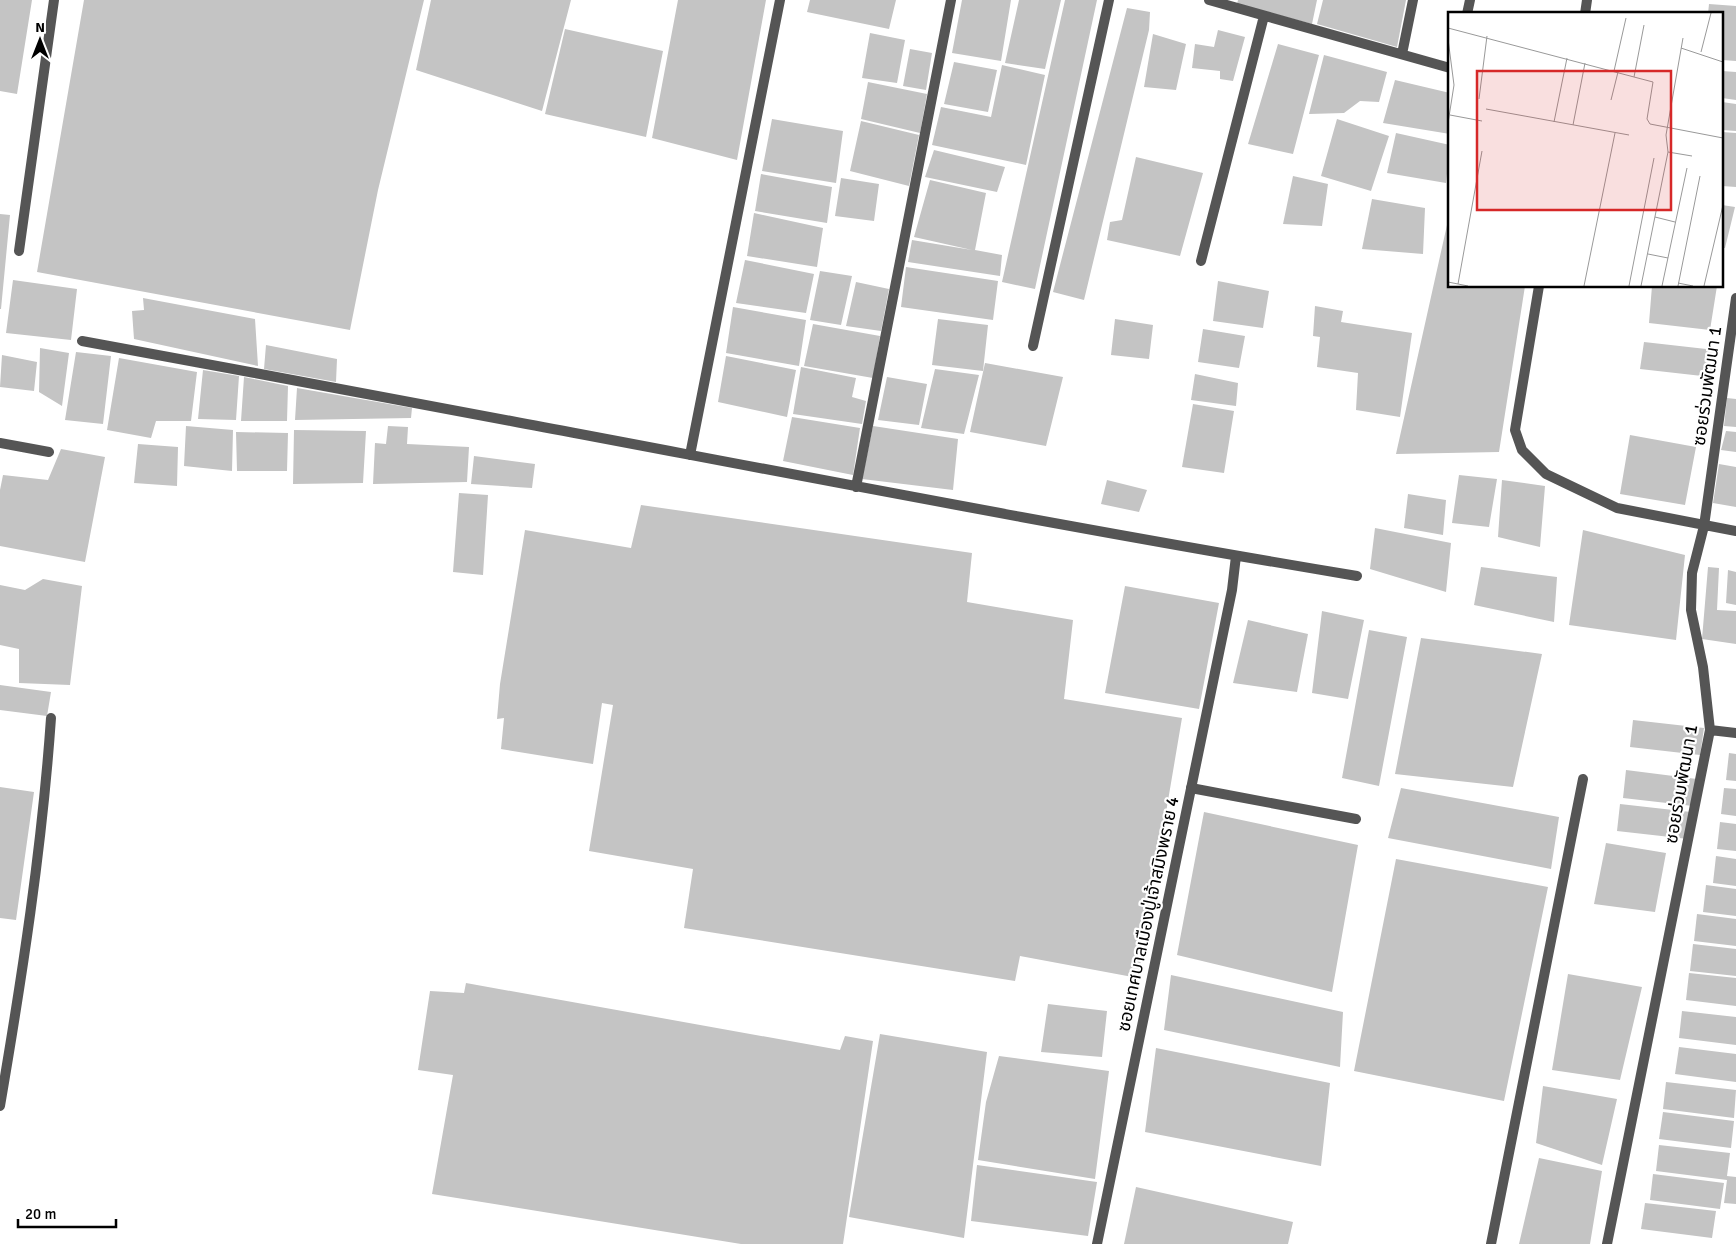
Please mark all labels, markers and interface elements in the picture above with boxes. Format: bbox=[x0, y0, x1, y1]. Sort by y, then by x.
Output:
inset map bbox=[1448, 12, 1724, 288]
north arrow bbox=[15, 15, 65, 65]
text: N bbox=[35, 19, 45, 36]
street label: ซอยร่วมพัฒนา 1 bbox=[1688, 325, 1726, 447]
street label: ซอยร่วมพัฒนา 1 bbox=[1660, 723, 1702, 845]
street label: ซอยเทศบาลเมืองปู่เจ้าสมิงพราย 4 bbox=[1112, 794, 1185, 1034]
scale bar bbox=[18, 1196, 115, 1228]
text: 20 m bbox=[25, 1205, 56, 1223]

